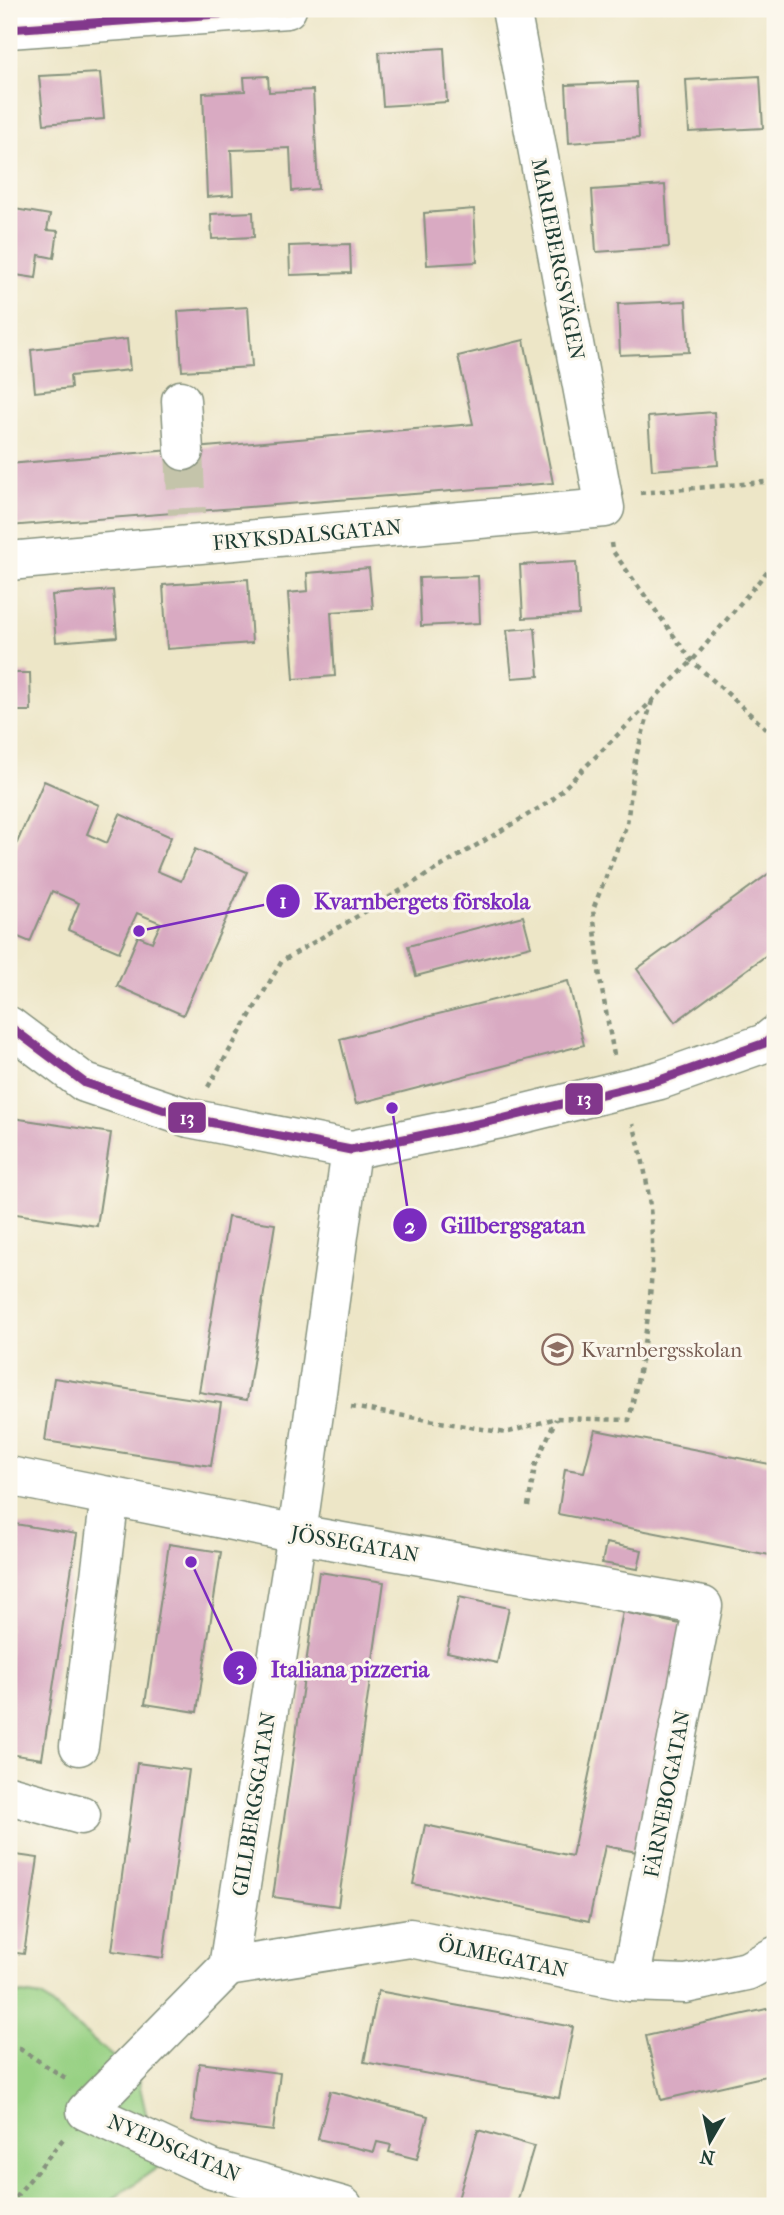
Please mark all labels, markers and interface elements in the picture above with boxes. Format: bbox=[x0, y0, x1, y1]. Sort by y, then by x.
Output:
street label: MARIEBERGSVÄGEN bbox=[527, 156, 589, 362]
street label: FRYKSDALSGATAN bbox=[211, 515, 403, 555]
callout: Kvarnbergets förskola bbox=[265, 879, 544, 923]
text: Kvarnbergets förskola bbox=[314, 888, 531, 915]
text: 1 bbox=[279, 889, 287, 913]
line badge: 13 bbox=[564, 1082, 604, 1116]
text: 13 bbox=[577, 1088, 591, 1110]
line badge: 13 bbox=[167, 1101, 207, 1134]
text: 13 bbox=[180, 1107, 194, 1129]
callout: Gillbergsgatan bbox=[392, 1203, 600, 1247]
text: Gillbergsgatan bbox=[441, 1212, 586, 1239]
text: 2 bbox=[405, 1214, 416, 1238]
school or university icon: Kvarnbergsskolan bbox=[541, 1333, 575, 1367]
place label: Kvarnbergsskolan bbox=[581, 1338, 742, 1362]
street label: JÖSSEGATAN bbox=[287, 1521, 421, 1567]
callout: Italiana pizzeria bbox=[222, 1646, 443, 1690]
text: Italiana pizzeria bbox=[271, 1656, 431, 1683]
text: 3 bbox=[236, 1657, 244, 1681]
street label: FÄRNEBOGATAN bbox=[639, 1708, 695, 1880]
street label: GILLBERGSGATAN bbox=[228, 1710, 280, 1898]
street label: ÖLMEGATAN bbox=[436, 1932, 570, 1982]
north arrow bbox=[676, 2106, 746, 2176]
street label: NYEDSGATAN bbox=[104, 2109, 244, 2187]
text: N bbox=[698, 2145, 716, 2169]

